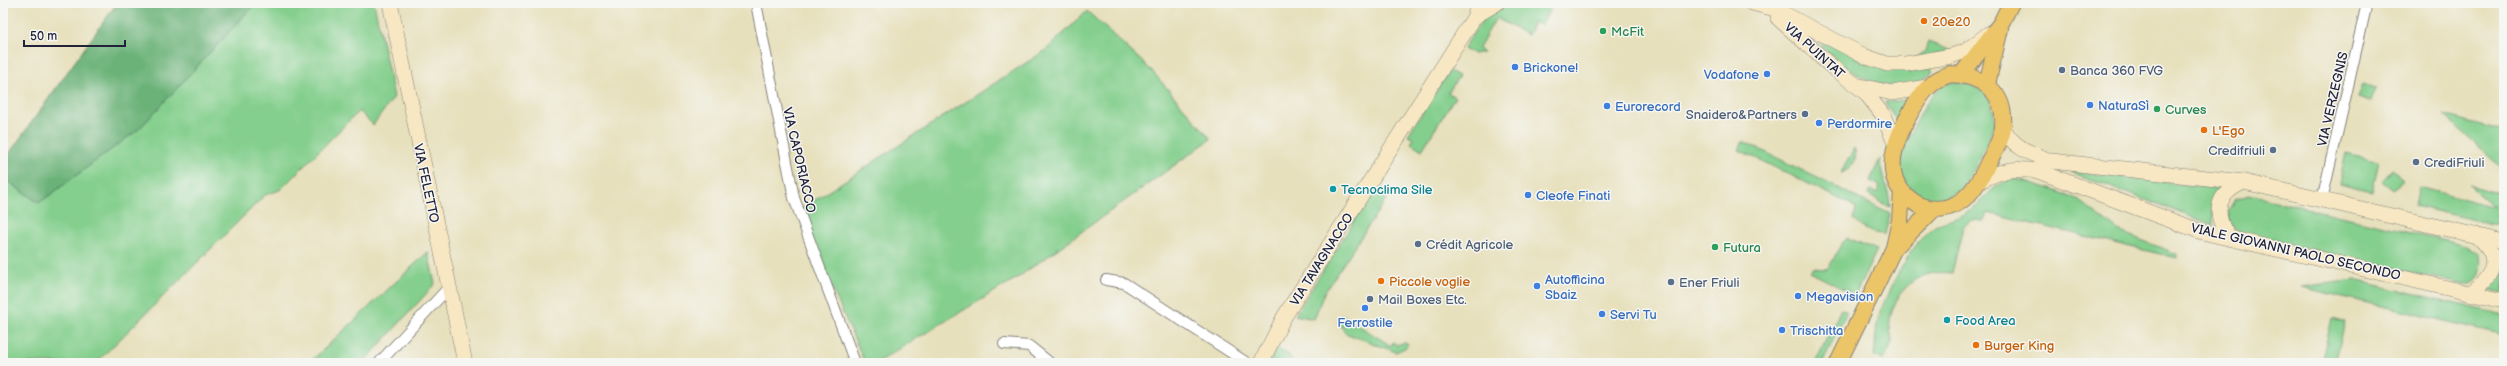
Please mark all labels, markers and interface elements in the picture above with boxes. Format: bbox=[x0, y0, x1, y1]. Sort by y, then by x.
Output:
place label: 20e20 bbox=[1932, 14, 1971, 30]
marker: 20e20 bbox=[1919, 16, 1929, 26]
street label: VIA PUINTAT bbox=[1781, 19, 1848, 82]
scale bar bbox=[24, 22, 125, 48]
place label: McFit bbox=[1611, 24, 1644, 40]
marker: McFit bbox=[1598, 26, 1608, 36]
text: 50 m bbox=[30, 29, 57, 44]
street label: VIA VERZEGNIS bbox=[2314, 50, 2352, 148]
place label: Brickone! bbox=[1523, 60, 1578, 76]
marker: Brickone! bbox=[1510, 62, 1520, 72]
place label: Banca 360 FVG bbox=[2070, 63, 2163, 79]
marker: Banca 360 FVG bbox=[2057, 65, 2067, 75]
place label: Vodafone bbox=[1704, 67, 1759, 83]
marker: Vodafone bbox=[1762, 69, 1772, 79]
place label: NaturaSì bbox=[2098, 98, 2149, 114]
place label: Eurorecord bbox=[1615, 99, 1681, 115]
marker: NaturaSì bbox=[2085, 100, 2095, 110]
marker: Eurorecord bbox=[1602, 101, 1612, 111]
place label: Curves bbox=[2165, 102, 2207, 118]
marker: Curves bbox=[2152, 104, 2162, 114]
street label: VIA CAPORIACCO bbox=[779, 106, 819, 215]
place label: Snaidero&Partners bbox=[1686, 107, 1798, 123]
marker: Snaidero&Partners bbox=[1800, 109, 1810, 119]
place label: Perdormire bbox=[1827, 116, 1893, 132]
marker: Perdormire bbox=[1814, 118, 1824, 128]
place label: L'Ego bbox=[2212, 123, 2245, 139]
marker: L'Ego bbox=[2199, 125, 2209, 135]
street label: VIA FELETTO bbox=[410, 142, 442, 224]
place label: Credifriuli bbox=[2208, 143, 2265, 159]
marker: Credifriuli bbox=[2268, 145, 2278, 155]
place label: CrediFriuli bbox=[2424, 155, 2485, 171]
marker: CrediFriuli bbox=[2411, 157, 2421, 167]
place label: Tecnoclima Sile bbox=[1341, 182, 1433, 198]
marker: Tecnoclima Sile bbox=[1328, 184, 1338, 194]
place label: Cleofe Finati bbox=[1536, 188, 1610, 204]
marker: Cleofe Finati bbox=[1523, 190, 1533, 200]
street label: VIA TAVAGNACCO bbox=[1287, 210, 1357, 309]
street label: VIALE GIOVANNI PAOLO SECONDO bbox=[2189, 220, 2402, 284]
place label: Crédit Agricole bbox=[1426, 237, 1514, 253]
marker: Crédit Agricole bbox=[1413, 239, 1423, 249]
place label: Futura bbox=[1723, 240, 1761, 256]
marker: Futura bbox=[1710, 242, 1720, 252]
place label: Autofficina Sbaiz bbox=[1545, 272, 1605, 303]
place label: Piccole voglie bbox=[1389, 274, 1470, 290]
place label: Ener Friuli bbox=[1679, 275, 1739, 291]
marker: Piccole voglie bbox=[1376, 276, 1386, 286]
marker: Ener Friuli bbox=[1666, 277, 1676, 287]
marker: Autofficina Sbaiz bbox=[1532, 281, 1542, 291]
place label: Megavision bbox=[1806, 289, 1873, 305]
marker: Megavision bbox=[1793, 291, 1803, 301]
place label: Mail Boxes Etc. bbox=[1378, 292, 1467, 308]
marker: Mail Boxes Etc. bbox=[1365, 294, 1375, 304]
marker: Ferrostile bbox=[1360, 303, 1370, 313]
place label: Servi Tu bbox=[1610, 307, 1657, 323]
marker: Servi Tu bbox=[1597, 309, 1607, 319]
place label: Food Area bbox=[1955, 313, 2016, 329]
place label: Ferrostile bbox=[1337, 315, 1393, 331]
marker: Food Area bbox=[1942, 315, 1952, 325]
place label: Trischitta bbox=[1790, 323, 1843, 339]
marker: Trischitta bbox=[1777, 325, 1787, 335]
place label: Burger King bbox=[1984, 338, 2054, 354]
marker: Burger King bbox=[1971, 340, 1981, 350]

